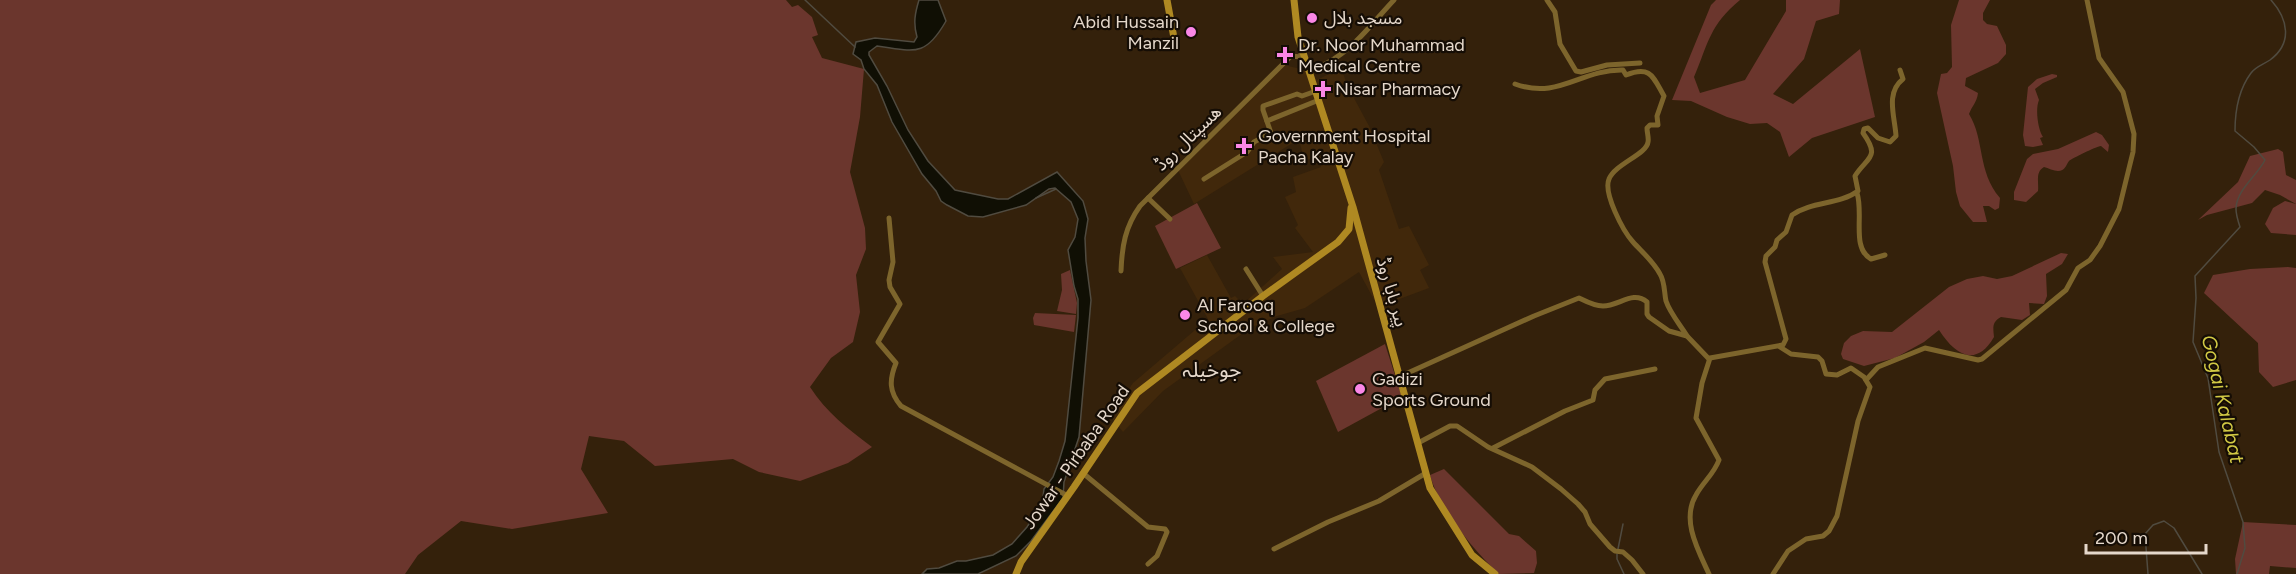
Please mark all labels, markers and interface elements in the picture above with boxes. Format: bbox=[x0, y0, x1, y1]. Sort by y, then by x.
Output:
place label: مسجد بلال bbox=[1324, 7, 1402, 29]
place label: Abid Hussain Manzil bbox=[1073, 11, 1179, 54]
marker: مسجد بلال bbox=[1305, 11, 1319, 25]
marker: Abid Hussain Manzil bbox=[1184, 25, 1198, 39]
place label: Dr. Noor Muhammad Medical Centre bbox=[1298, 34, 1465, 77]
marker: Dr. Noor Muhammad Medical Centre bbox=[1276, 46, 1294, 64]
place label: Nisar Pharmacy bbox=[1335, 78, 1461, 100]
marker: Nisar Pharmacy bbox=[1316, 82, 1330, 96]
street label: ھسپتال روڈ bbox=[1150, 101, 1226, 175]
place label: Government Hospital Pacha Kalay bbox=[1258, 125, 1430, 168]
marker: Government Hospital Pacha Kalay bbox=[1235, 137, 1253, 155]
street label: پیر بابا روڈ bbox=[1371, 255, 1412, 329]
place label: Al Farooq School & College bbox=[1197, 294, 1335, 337]
marker: Al Farooq School & College bbox=[1178, 308, 1192, 322]
water label: Gogai Kalabat bbox=[2197, 332, 2249, 466]
district label: جوخیلہ bbox=[1183, 357, 1241, 382]
place label: Gadizi Sports Ground bbox=[1372, 368, 1491, 411]
street label: Jowar - Pirbaba Road bbox=[1018, 381, 1134, 533]
marker: Gadizi Sports Ground bbox=[1353, 382, 1367, 396]
scale bar bbox=[2086, 517, 2206, 555]
text: 200 m bbox=[2095, 527, 2148, 549]

